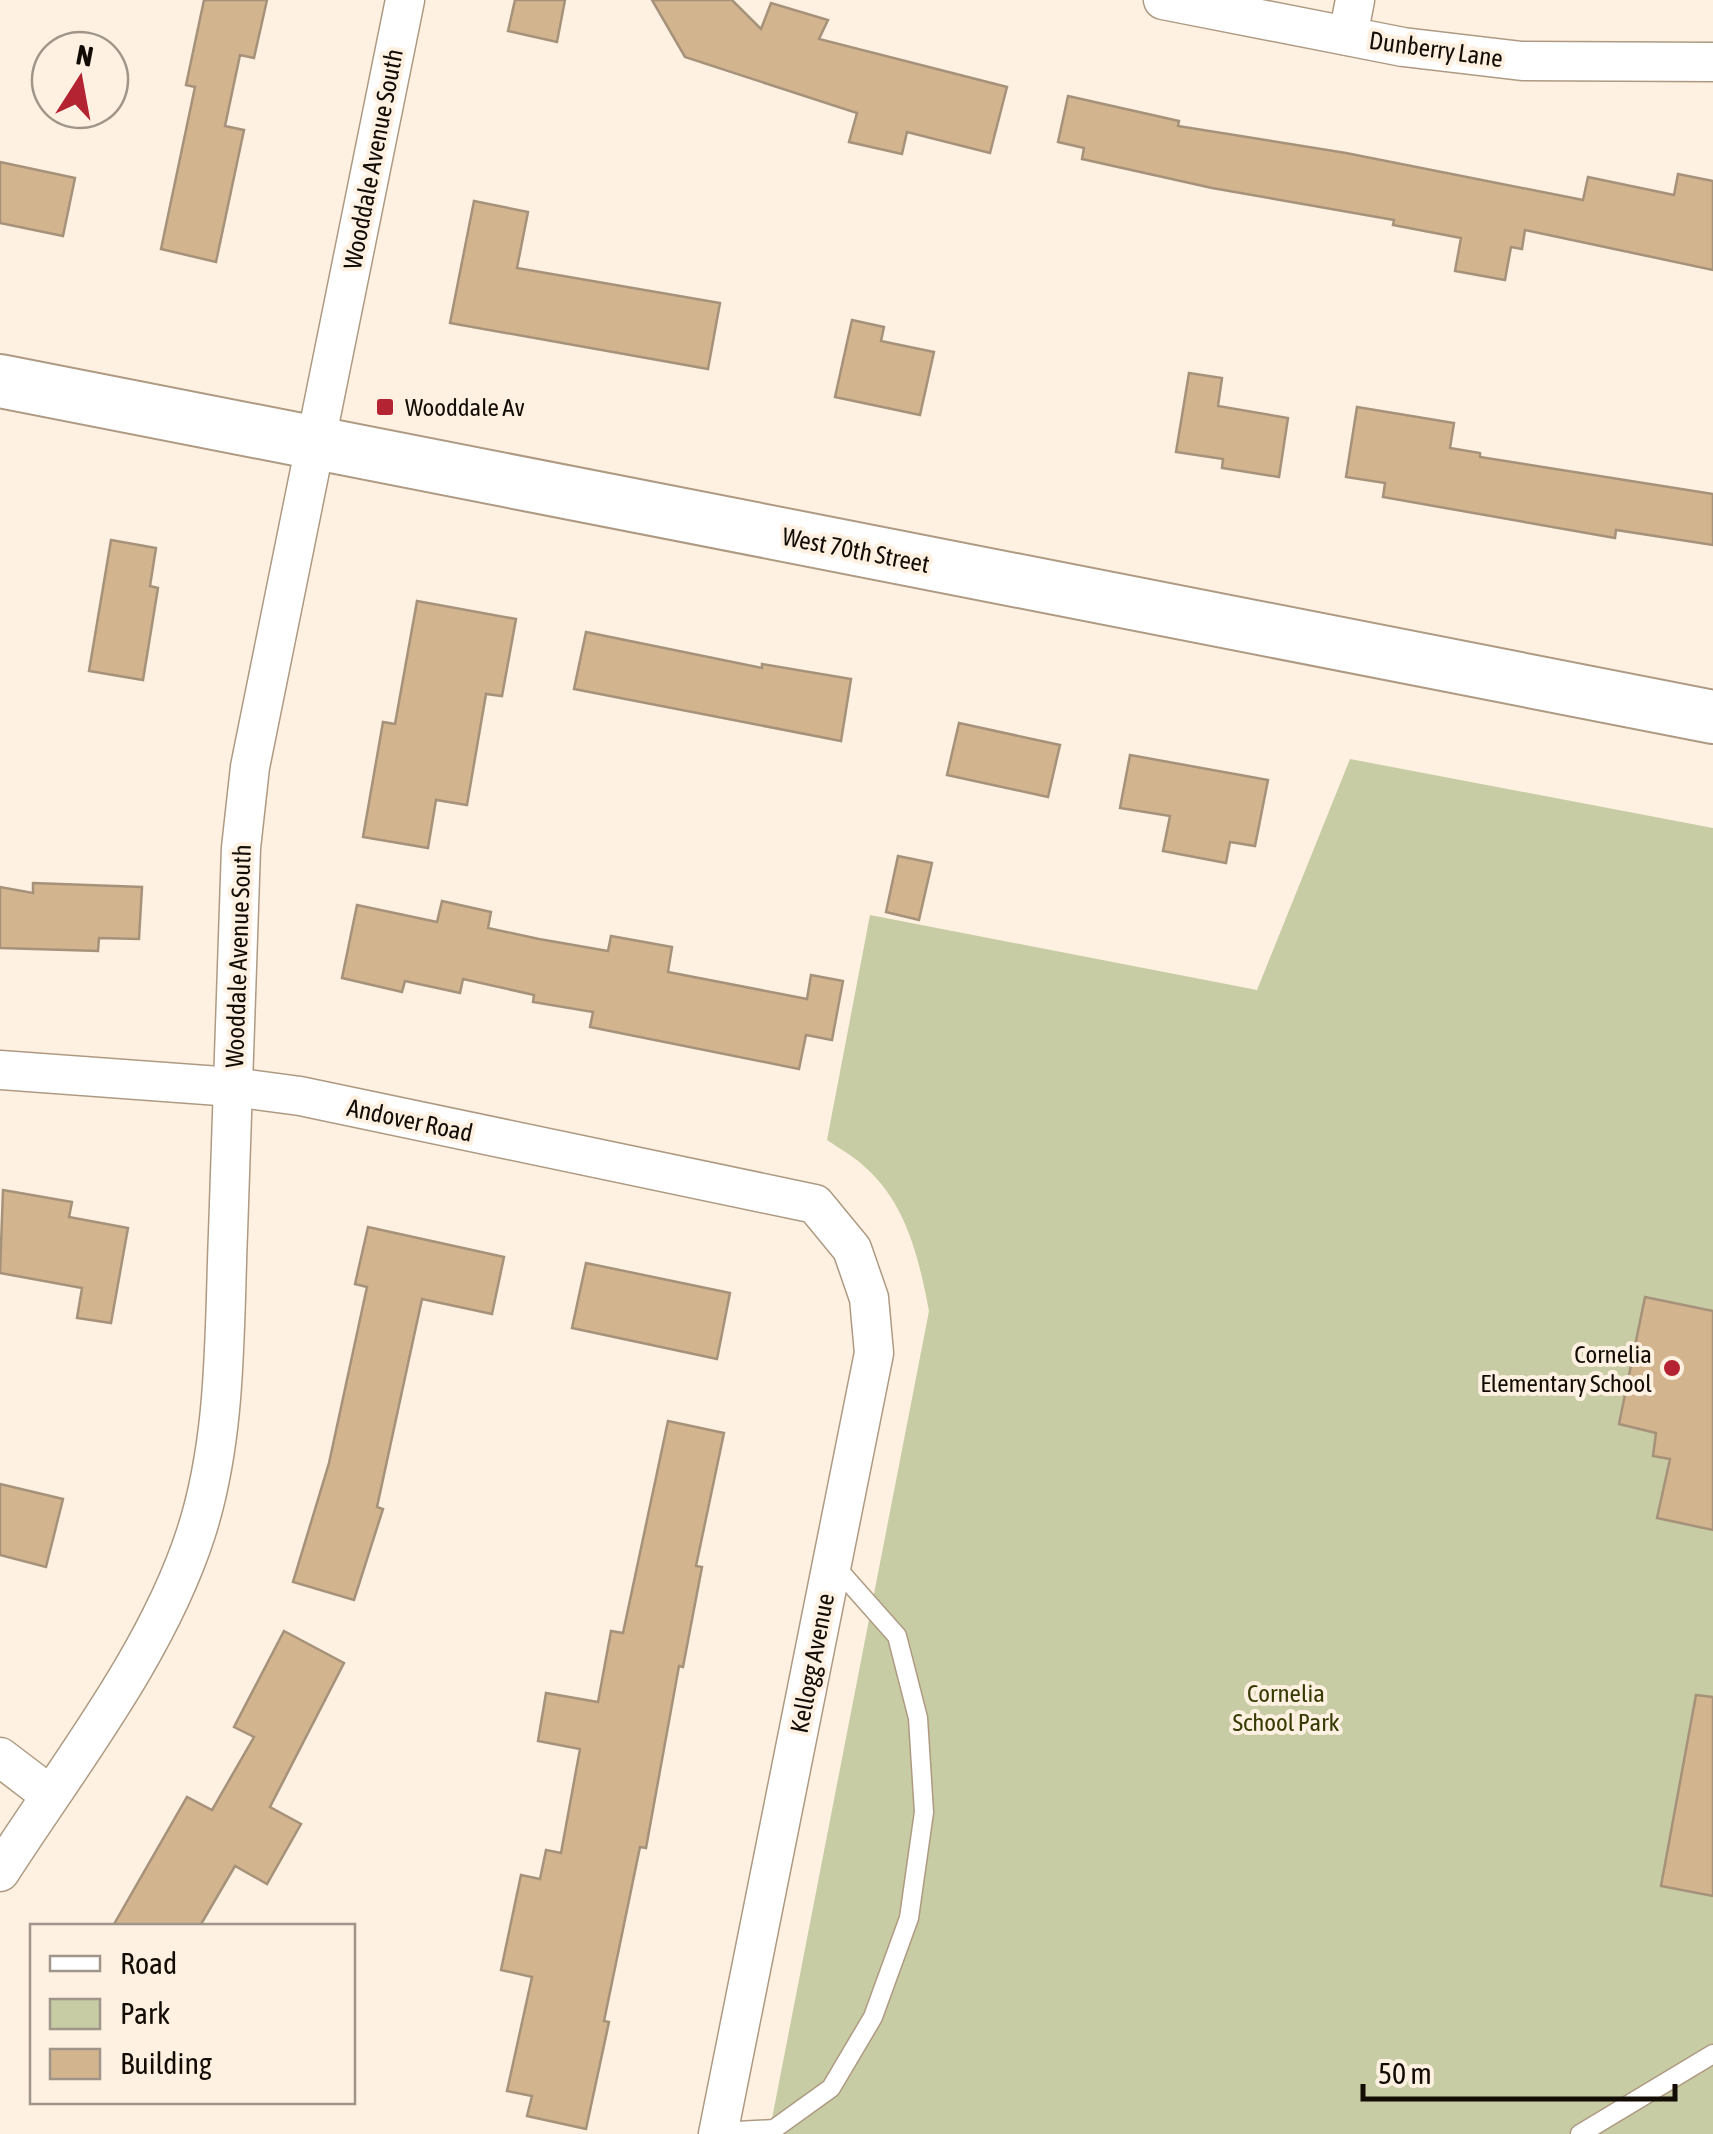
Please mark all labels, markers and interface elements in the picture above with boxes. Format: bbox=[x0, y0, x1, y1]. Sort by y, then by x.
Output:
street label: Dunberry Lane bbox=[1367, 26, 1505, 72]
north arrow bbox=[30, 30, 130, 130]
text: N bbox=[74, 38, 96, 73]
street label: Wooddale Avenue South bbox=[338, 47, 408, 271]
place label: Wooddale Av bbox=[405, 393, 525, 421]
marker: Wooddale Av bbox=[374, 396, 396, 418]
street label: West 70th Street bbox=[780, 522, 932, 578]
street label: Wooddale Avenue South bbox=[220, 844, 256, 1068]
street label: Andover Road bbox=[345, 1093, 475, 1147]
place label: Cornelia Elementary School bbox=[1480, 1340, 1652, 1397]
marker: Cornelia Elementary School bbox=[1661, 1357, 1683, 1379]
street label: Kellogg Avenue bbox=[785, 1591, 839, 1735]
park label: Cornelia School Park bbox=[1232, 1679, 1340, 1736]
legend bbox=[30, 1924, 355, 2104]
text: Road bbox=[120, 1946, 177, 1980]
text: Park bbox=[120, 1996, 170, 2030]
scale bar bbox=[1363, 2039, 1676, 2101]
text: Building bbox=[120, 2046, 212, 2080]
text: 50 m bbox=[1378, 2056, 1432, 2090]

